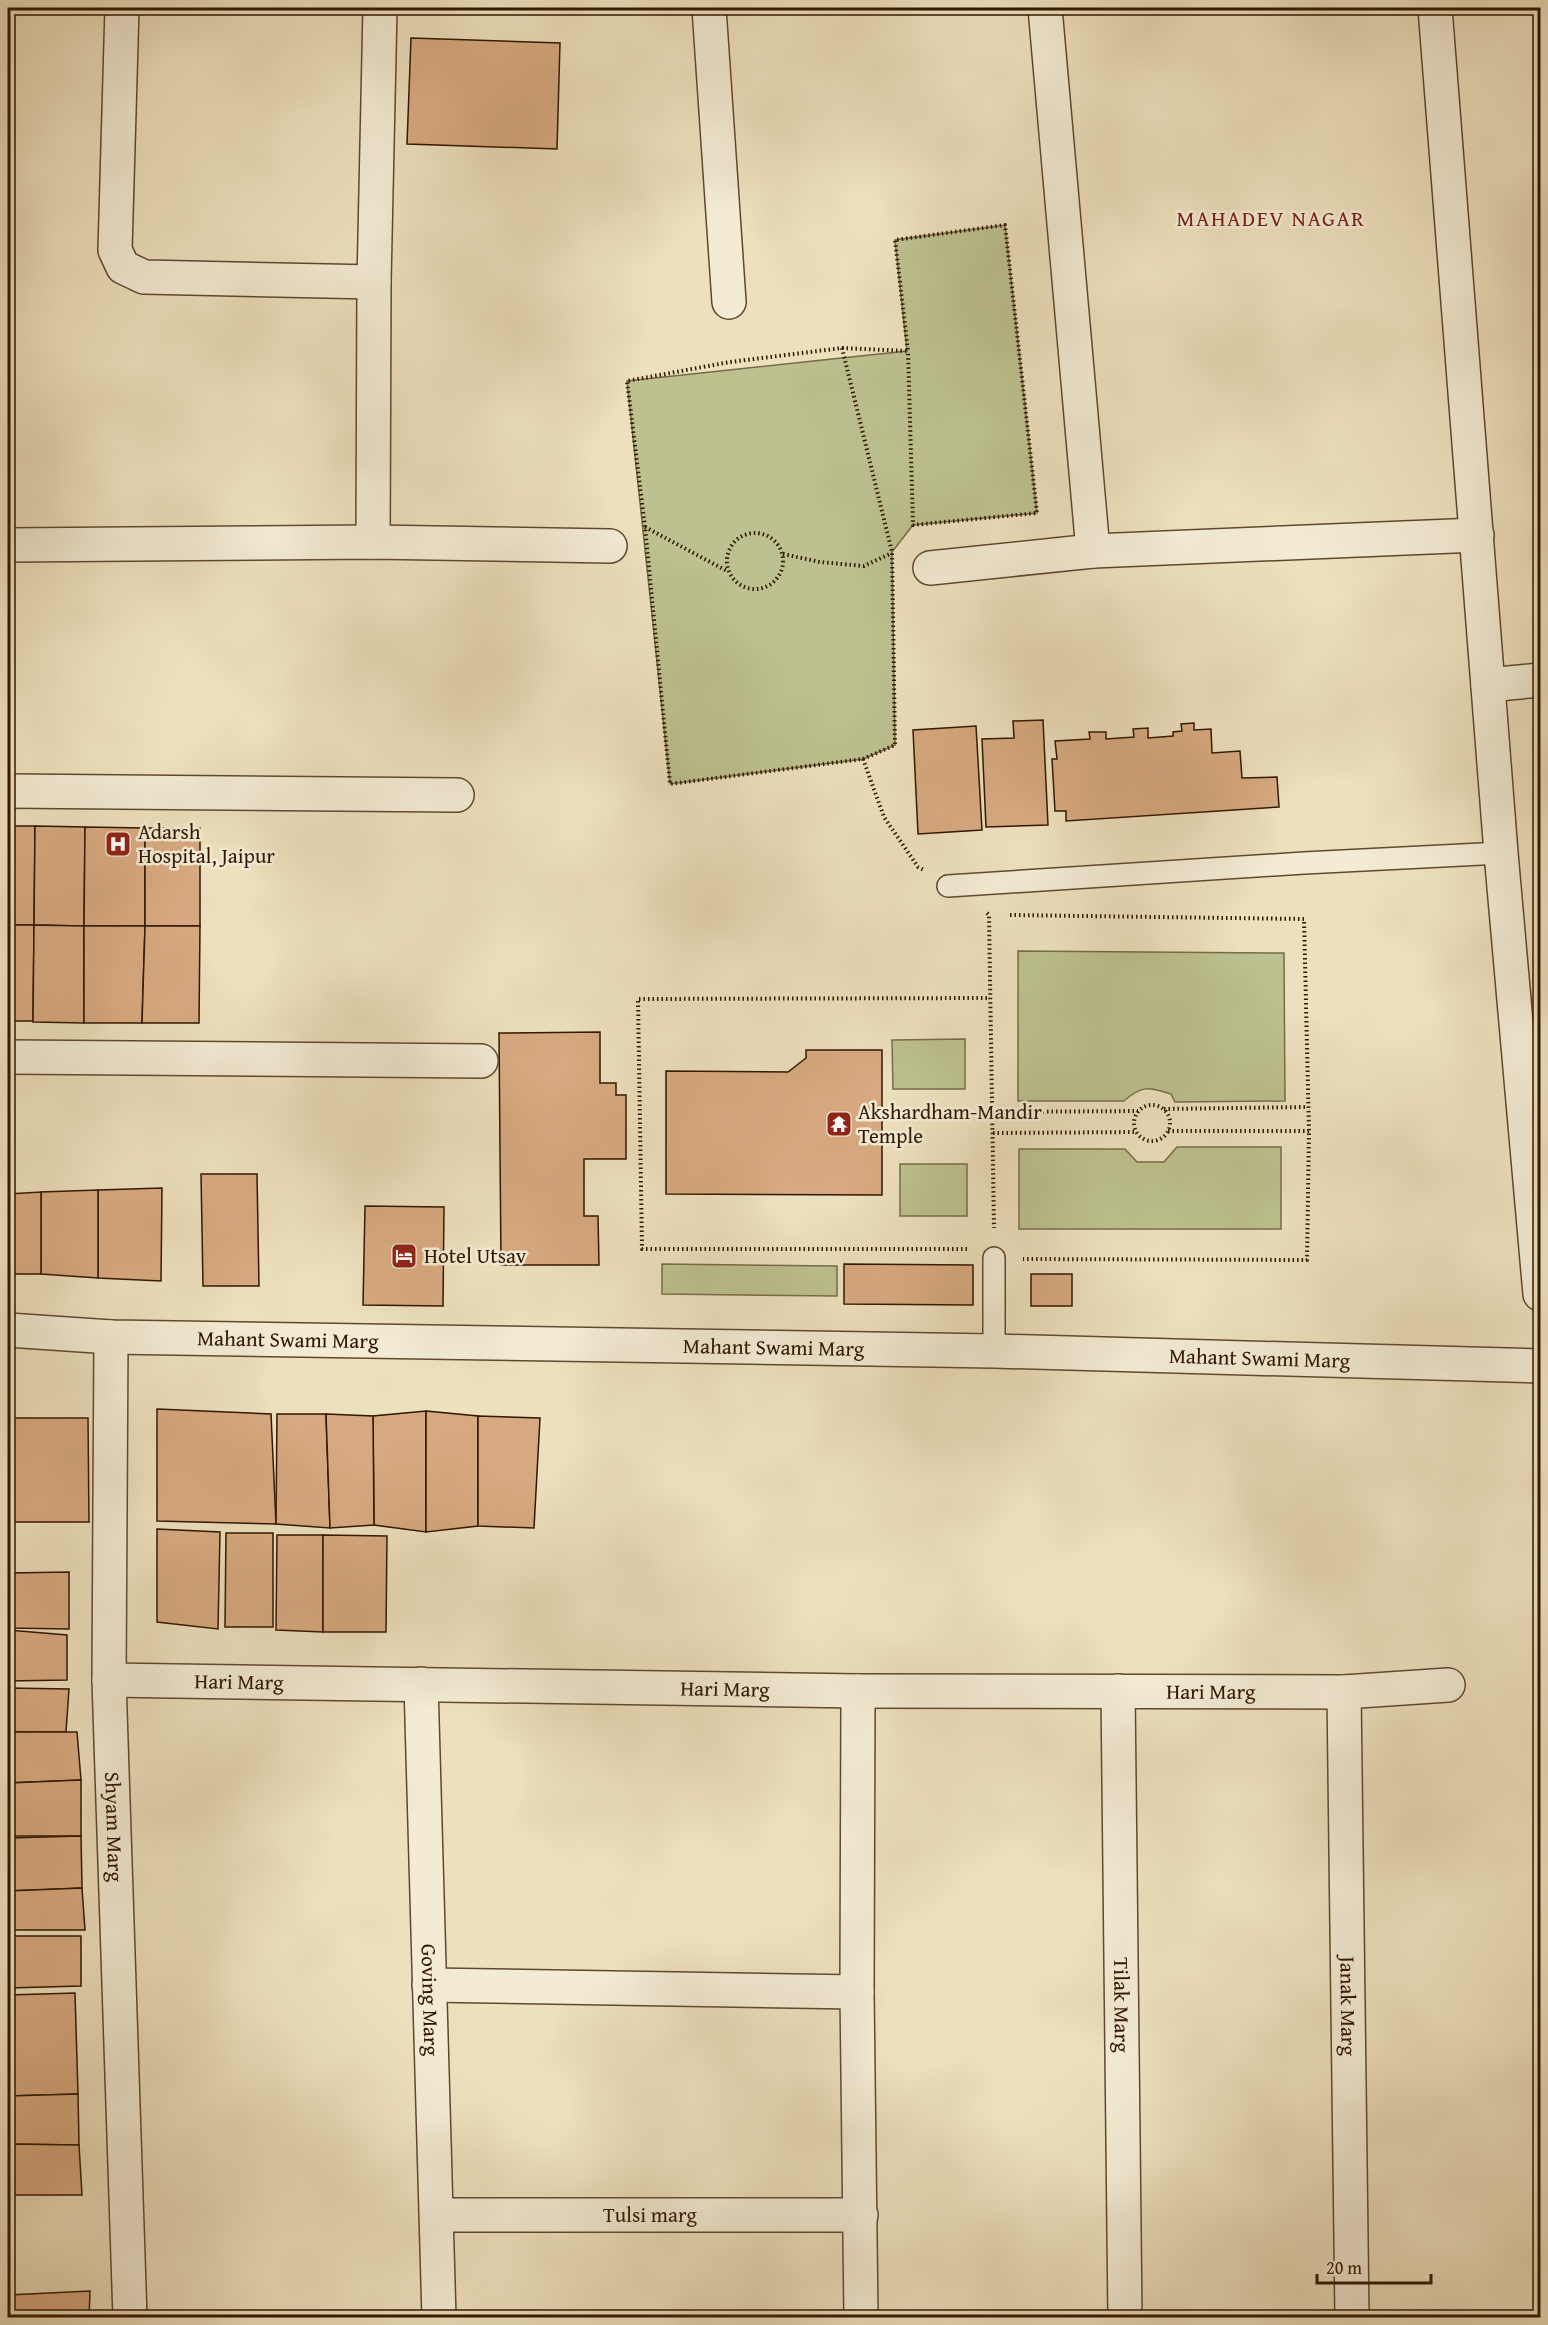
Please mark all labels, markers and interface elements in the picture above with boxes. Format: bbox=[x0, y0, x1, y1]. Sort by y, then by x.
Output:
district label: MAHADEV NAGAR bbox=[1177, 202, 1365, 234]
place label: Adarsh Hospital, Jaipur bbox=[138, 816, 275, 871]
hospital icon: Adarsh Hospital, Jaipur bbox=[103, 829, 133, 859]
place label: Akshardham-Mandir Temple bbox=[858, 1096, 1042, 1151]
temple icon: Akshardham-Mandir Temple bbox=[824, 1109, 854, 1139]
place label: Hotel Utsav bbox=[424, 1240, 527, 1271]
hotel icon: Hotel Utsav bbox=[389, 1241, 419, 1271]
street label: Mahant Swami Marg bbox=[197, 1322, 379, 1356]
street label: Mahant Swami Marg bbox=[683, 1330, 865, 1364]
street label: Mahant Swami Marg bbox=[1168, 1340, 1351, 1376]
street label: Hari Marg bbox=[194, 1665, 284, 1698]
street label: Hari Marg bbox=[680, 1672, 770, 1705]
street label: Hari Marg bbox=[1166, 1676, 1256, 1707]
street label: Shyam Marg bbox=[97, 1771, 132, 1883]
street label: Goving Marg bbox=[413, 1943, 448, 2057]
street label: Janak Marg bbox=[1332, 1953, 1365, 2057]
street label: Tilak Marg bbox=[1106, 1957, 1138, 2053]
street label: Tulsi marg bbox=[603, 2199, 698, 2230]
scale bar bbox=[1317, 2247, 1431, 2285]
text: 20 m bbox=[1326, 2254, 1362, 2281]

